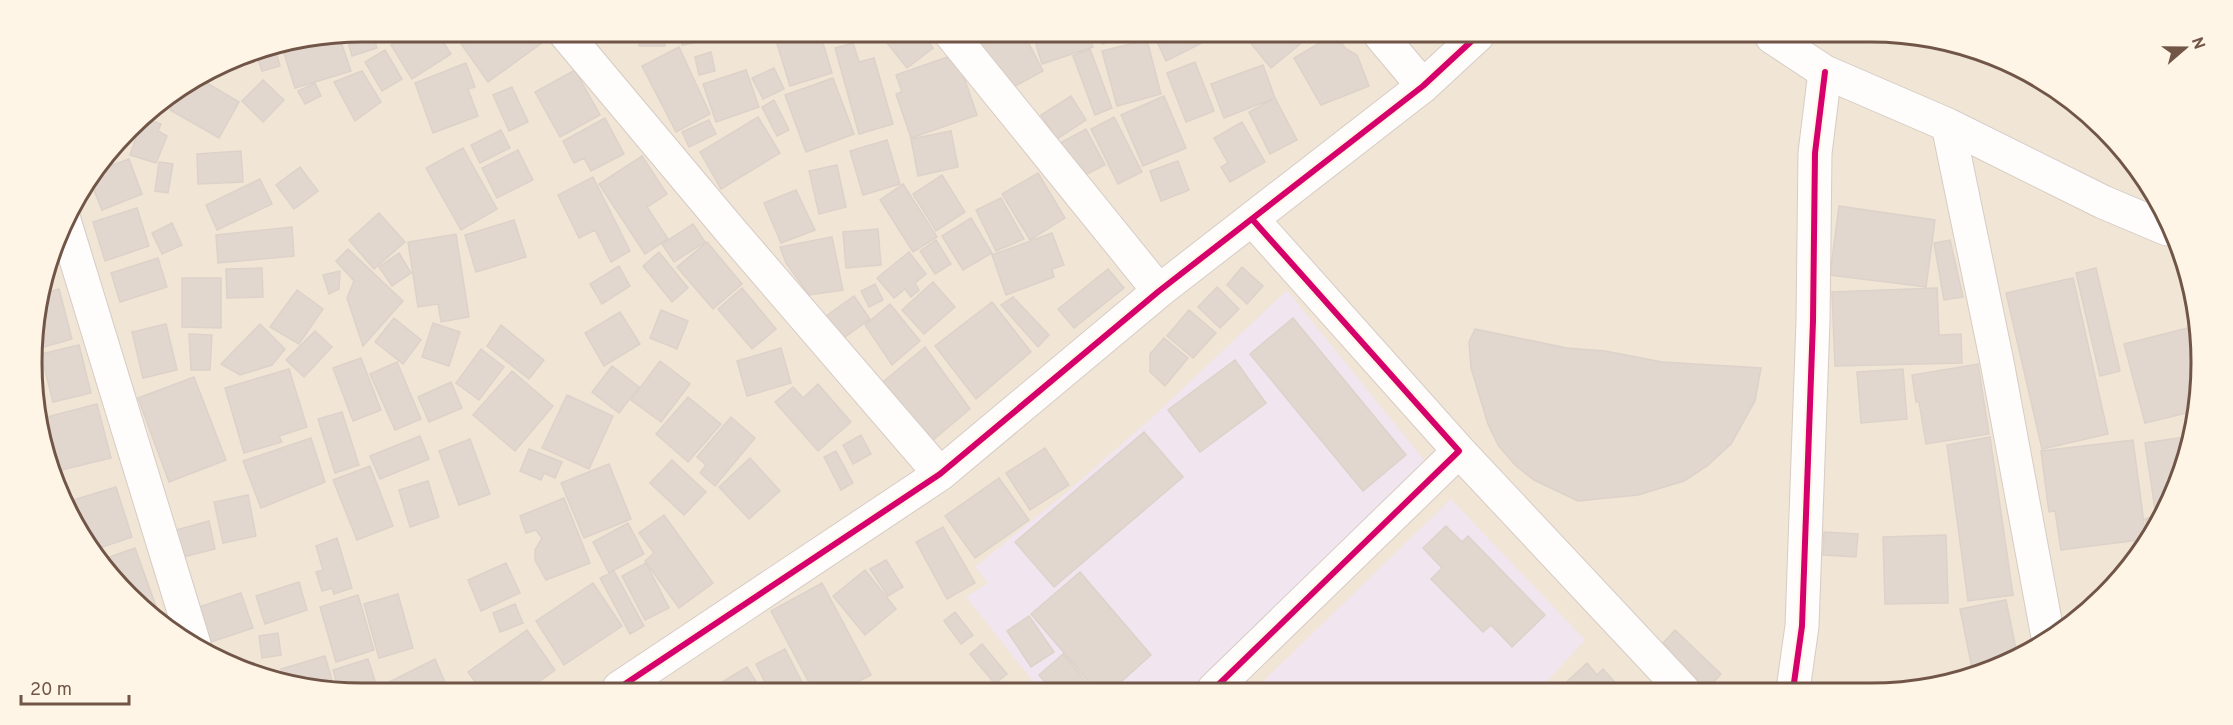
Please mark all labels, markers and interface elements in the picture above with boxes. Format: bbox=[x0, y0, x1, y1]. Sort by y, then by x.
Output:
north arrow bbox=[2155, 18, 2215, 78]
text: N bbox=[2186, 35, 2209, 52]
scale bar bbox=[21, 668, 129, 706]
text: 20 m bbox=[30, 679, 72, 702]

